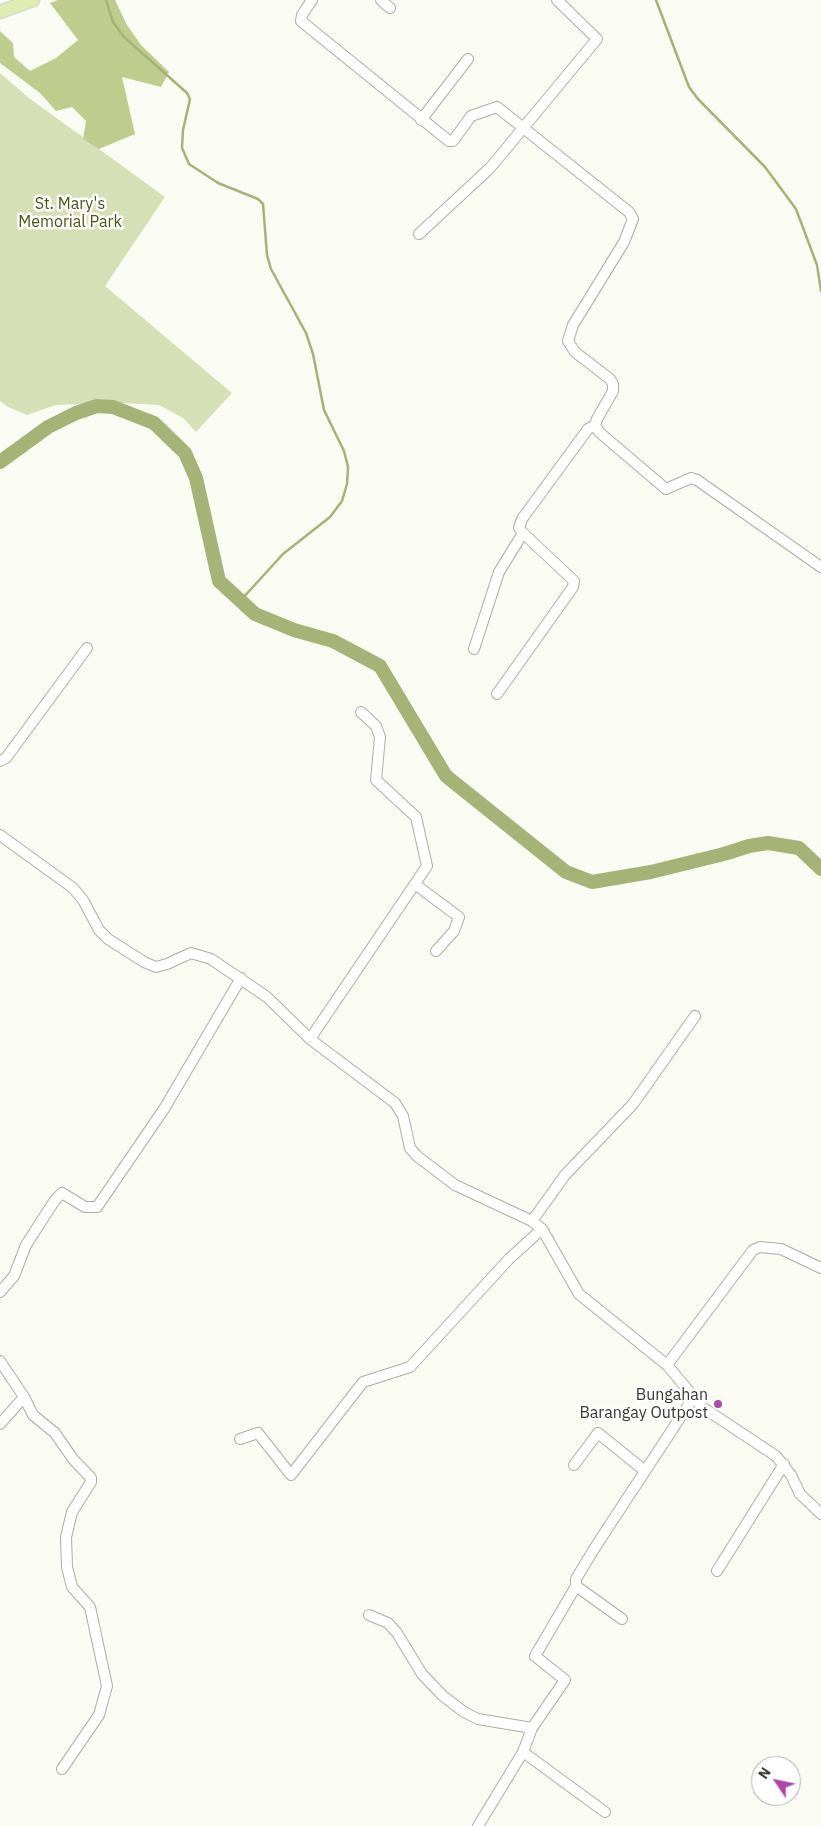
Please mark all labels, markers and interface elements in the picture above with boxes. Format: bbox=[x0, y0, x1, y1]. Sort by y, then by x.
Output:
park label: St. Mary's Memorial Park bbox=[18, 194, 122, 232]
place label: Bungahan Barangay Outpost bbox=[579, 1385, 708, 1423]
marker: Bungahan Barangay Outpost bbox=[712, 1398, 724, 1410]
north arrow bbox=[751, 1756, 801, 1806]
text: N bbox=[754, 1764, 775, 1782]

